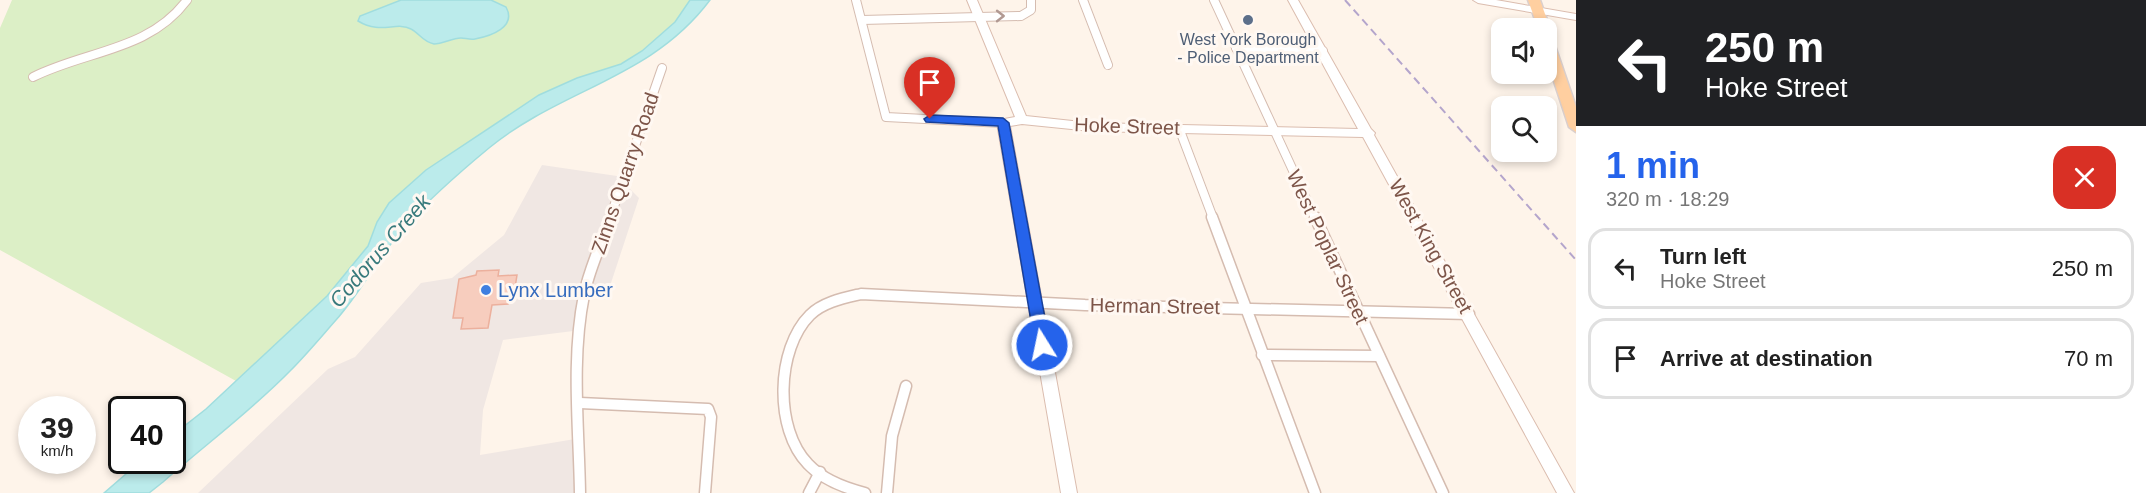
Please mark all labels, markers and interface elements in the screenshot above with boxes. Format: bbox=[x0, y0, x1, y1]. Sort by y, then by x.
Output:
one-way arrow bbox=[996, 10, 1005, 22]
marker: West York Borough - Police Department bbox=[1241, 13, 1255, 27]
map controls bbox=[1491, 18, 1557, 162]
button: sound bbox=[1491, 18, 1557, 84]
icon: left bbox=[1606, 24, 1684, 102]
text: 250 m bbox=[1705, 24, 1824, 71]
place label: West York Borough - Police Department bbox=[1177, 31, 1319, 66]
pin bbox=[904, 57, 955, 119]
icon: arrive bbox=[913, 66, 946, 99]
text: Hoke Street bbox=[1705, 73, 1848, 103]
street label: Zinns Quarry Road bbox=[587, 90, 663, 256]
button: search bbox=[1491, 96, 1557, 162]
street label: Hoke Street bbox=[1074, 113, 1181, 139]
text: 1 min bbox=[1606, 145, 1700, 186]
button: close bbox=[2053, 146, 2116, 209]
street label: West Poplar Street bbox=[1283, 166, 1374, 328]
street label: West King Street bbox=[1385, 175, 1477, 317]
text: 320 m · 18:29 bbox=[1606, 188, 1729, 210]
water label: Codorus Creek bbox=[325, 189, 436, 312]
text: Turn left bbox=[1660, 244, 1746, 269]
icon: left bbox=[1609, 252, 1642, 285]
text: 250 m bbox=[2052, 256, 2113, 281]
text: Hoke Street bbox=[1660, 270, 1766, 292]
place label: Lynx Lumber bbox=[498, 279, 613, 301]
marker: Lynx Lumber bbox=[479, 283, 493, 297]
street label: Herman Street bbox=[1090, 294, 1221, 318]
position arrow bbox=[1010, 313, 1074, 377]
icon: arrive bbox=[1609, 342, 1642, 375]
text: Arrive at destination bbox=[1660, 346, 1873, 371]
text: 70 m bbox=[2064, 346, 2113, 371]
speed limit sign: 40 bbox=[108, 396, 186, 474]
text: 39 bbox=[40, 411, 74, 444]
text: km/h bbox=[41, 442, 73, 459]

